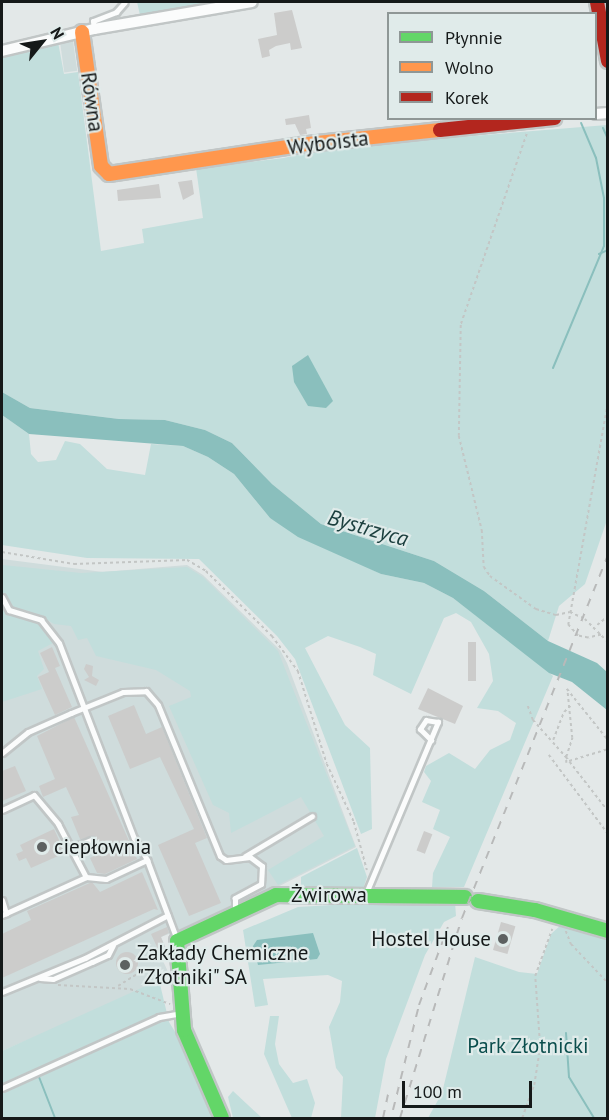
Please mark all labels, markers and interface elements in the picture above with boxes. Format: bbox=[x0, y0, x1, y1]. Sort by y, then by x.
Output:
north arrow bbox=[12, 12, 72, 72]
legend bbox=[387, 12, 597, 120]
text: N bbox=[46, 23, 69, 43]
text: Płynnie bbox=[445, 26, 502, 49]
text: Wolno bbox=[445, 56, 494, 79]
street label: Równa bbox=[75, 71, 109, 133]
text: Korek bbox=[445, 86, 489, 109]
street label: Wyboista bbox=[286, 126, 370, 160]
water label: Bystrzyca bbox=[325, 504, 411, 552]
place label: ciepłownia bbox=[54, 834, 151, 860]
marker: ciepłownia bbox=[35, 840, 49, 854]
street label: Żwirowa bbox=[291, 882, 367, 908]
place label: Hostel House bbox=[371, 926, 491, 952]
marker: Hostel House bbox=[496, 932, 510, 946]
place label: Zakłady Chemiczne "Złotniki" SA bbox=[137, 940, 309, 990]
marker: Zakłady Chemiczne "Złotniki" SA bbox=[118, 958, 132, 972]
park label: Park Złotnicki bbox=[467, 1033, 589, 1059]
scale bar bbox=[405, 1069, 536, 1107]
text: 100 m bbox=[413, 1080, 462, 1103]

